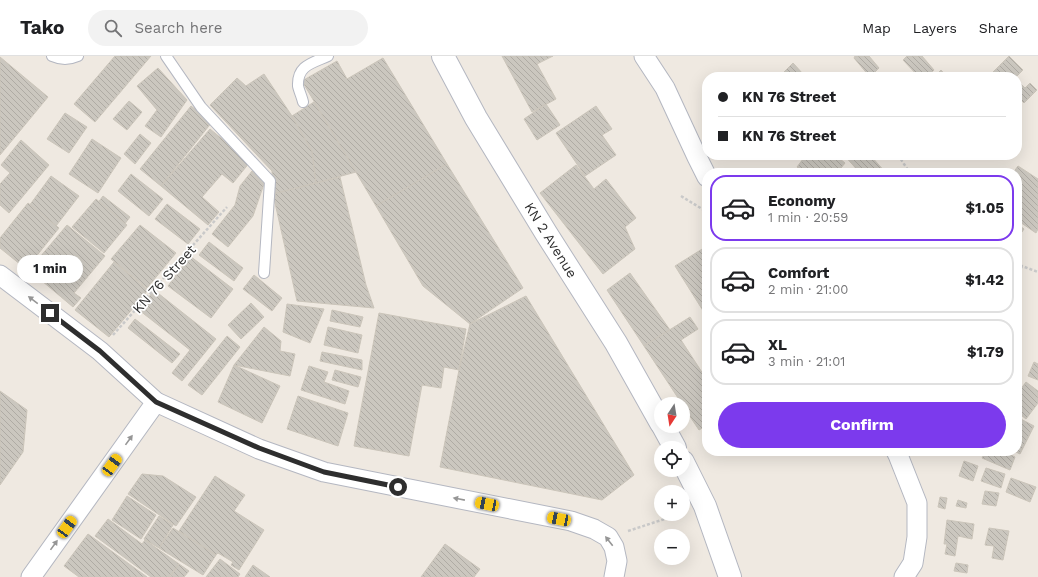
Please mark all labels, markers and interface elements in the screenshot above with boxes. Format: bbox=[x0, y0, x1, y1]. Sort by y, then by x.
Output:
search box bbox=[88, 10, 368, 46]
text: Tako bbox=[20, 16, 64, 39]
icon: search bbox=[102, 17, 124, 39]
text: Search here bbox=[134, 19, 222, 37]
text: Map bbox=[862, 20, 891, 36]
text: Layers bbox=[913, 20, 957, 36]
text: Share bbox=[979, 20, 1018, 36]
text: KN 76 Street bbox=[742, 88, 836, 106]
text: KN 76 Street bbox=[742, 127, 836, 145]
icon: car bbox=[720, 190, 756, 226]
text: Economy bbox=[768, 192, 835, 210]
street label: KN 2 Avenue bbox=[521, 199, 581, 281]
text: $1.05 bbox=[965, 199, 1004, 217]
text: 1 min · 20:59 bbox=[768, 210, 848, 225]
street label: KN 76 Street bbox=[129, 241, 199, 317]
callout: 1 min bbox=[17, 255, 83, 283]
text: 1 min bbox=[33, 261, 67, 276]
icon: car bbox=[720, 262, 756, 298]
text: Comfort bbox=[768, 264, 829, 282]
text: $1.42 bbox=[965, 271, 1004, 289]
text: 2 min · 21:00 bbox=[768, 282, 848, 297]
one-way arrow bbox=[27, 296, 38, 304]
route end bbox=[41, 304, 59, 322]
icon: car bbox=[720, 334, 756, 370]
text: XL bbox=[768, 336, 787, 354]
text: $1.79 bbox=[967, 343, 1004, 361]
text: 3 min · 21:01 bbox=[768, 354, 845, 369]
north arrow bbox=[654, 397, 690, 433]
map controls bbox=[654, 397, 690, 565]
button: Confirm bbox=[718, 402, 1006, 448]
one-way arrow bbox=[125, 434, 134, 445]
button: locate bbox=[654, 441, 690, 477]
car bbox=[100, 452, 124, 478]
route start bbox=[389, 478, 407, 496]
button: + bbox=[654, 485, 690, 521]
one-way arrow bbox=[453, 495, 465, 501]
car bbox=[474, 496, 500, 512]
car bbox=[546, 511, 572, 527]
car bbox=[55, 514, 79, 540]
button: − bbox=[654, 529, 690, 565]
one-way arrow bbox=[605, 535, 613, 546]
one-way arrow bbox=[50, 540, 58, 551]

